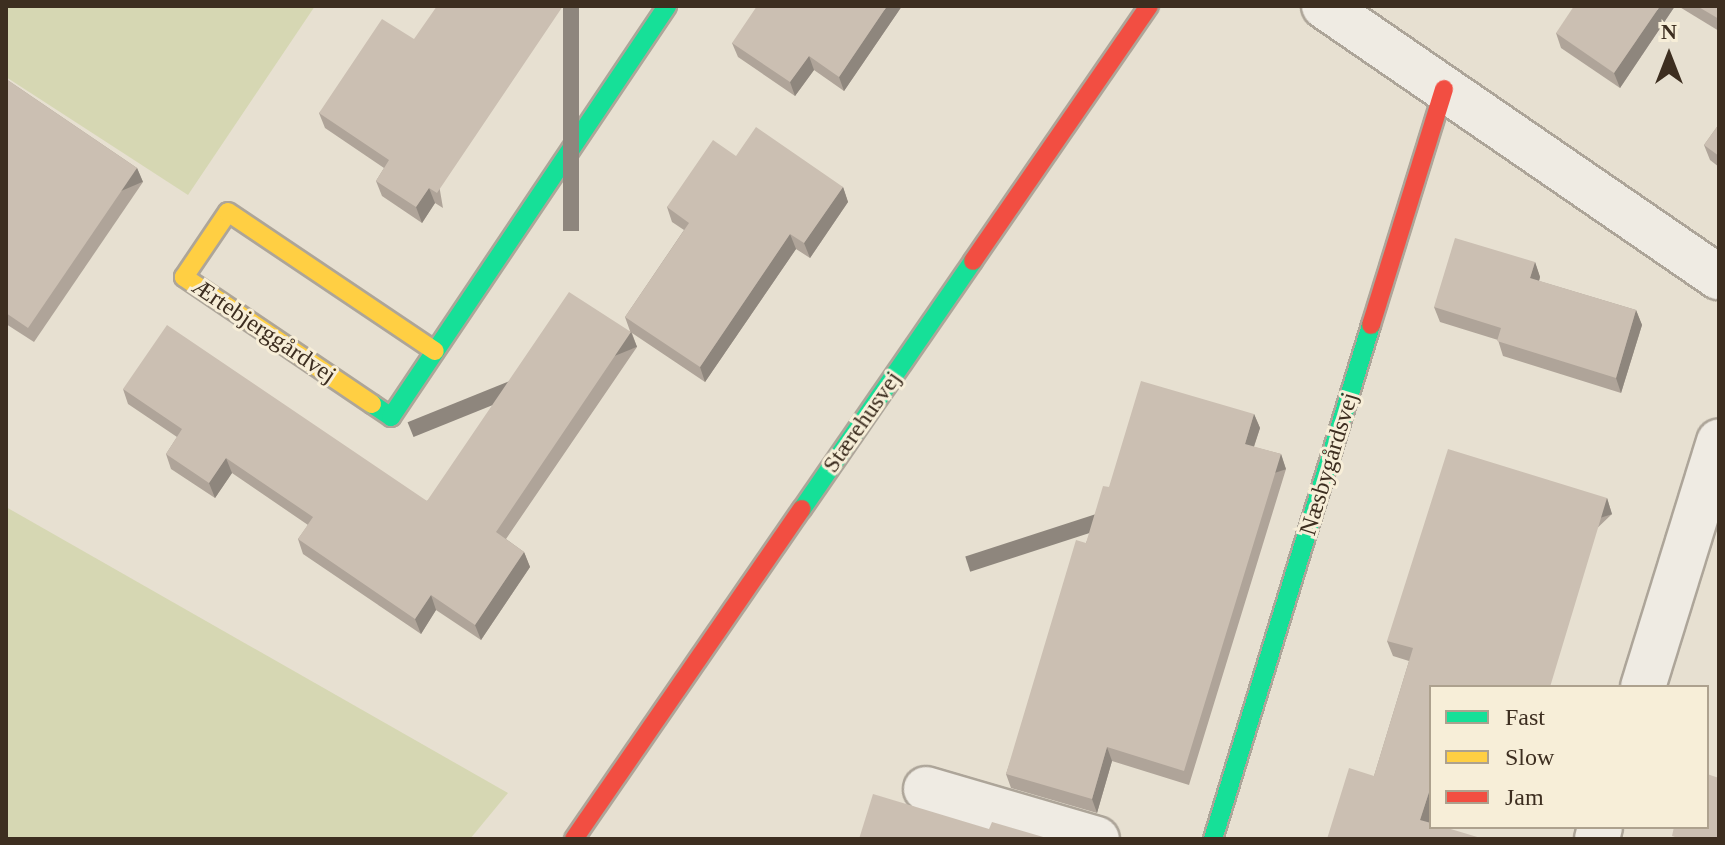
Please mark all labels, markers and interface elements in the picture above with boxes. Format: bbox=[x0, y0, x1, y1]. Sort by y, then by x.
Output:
north arrow bbox=[1629, 16, 1709, 96]
text: N bbox=[1661, 19, 1677, 44]
street label: Ærtebjerggårdvej bbox=[187, 272, 341, 390]
street label: Stærehusvej bbox=[817, 366, 907, 478]
street label: Næsbygårdsvej bbox=[1294, 389, 1364, 539]
legend bbox=[1429, 685, 1709, 829]
text: Fast bbox=[1505, 704, 1545, 730]
text: Slow bbox=[1505, 744, 1554, 770]
text: Jam bbox=[1505, 784, 1544, 810]

